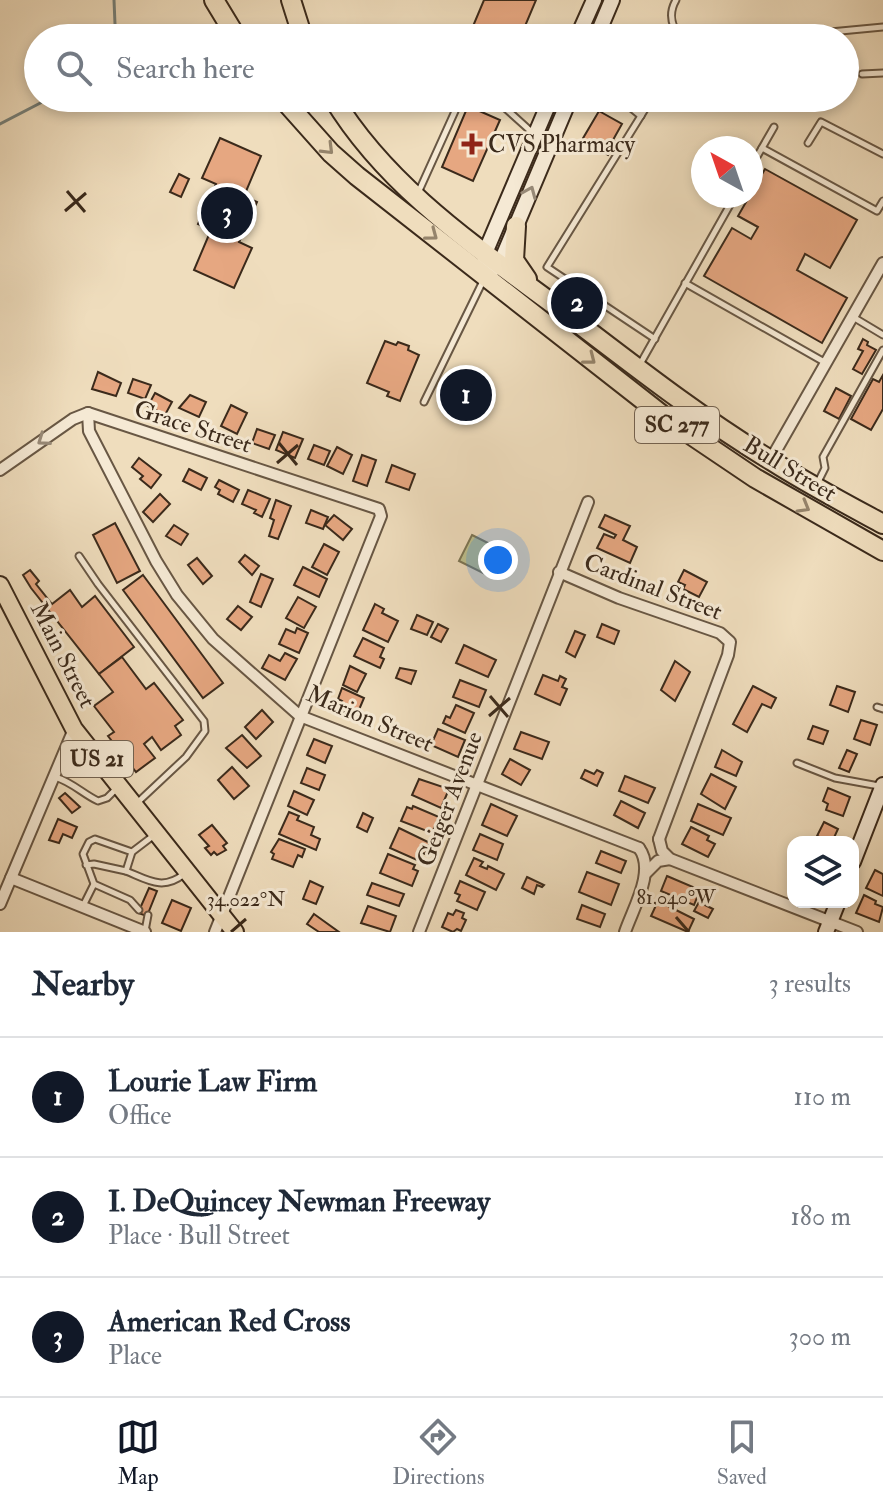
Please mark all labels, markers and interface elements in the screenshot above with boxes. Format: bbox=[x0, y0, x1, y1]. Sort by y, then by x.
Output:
search box bbox=[24, 24, 859, 112]
icon: search bbox=[52, 46, 96, 90]
text: Search here bbox=[116, 50, 255, 87]
place label: CVS Pharmacy bbox=[488, 129, 635, 160]
marker: CVS Pharmacy bbox=[463, 135, 481, 153]
north arrow bbox=[691, 136, 763, 208]
one-way arrow bbox=[319, 140, 333, 154]
pin: 3 bbox=[201, 183, 253, 243]
one-way arrow bbox=[520, 186, 536, 200]
one-way arrow bbox=[423, 225, 438, 239]
pin: 2 bbox=[551, 273, 603, 333]
one-way arrow bbox=[581, 349, 595, 364]
pin: 1 bbox=[440, 365, 492, 425]
street label: Grace Street bbox=[130, 393, 256, 461]
road number: SC 277 bbox=[635, 407, 719, 443]
street label: Bull Street bbox=[738, 429, 842, 509]
one-way arrow bbox=[38, 430, 52, 445]
one-way arrow bbox=[795, 497, 810, 513]
your location bbox=[478, 540, 518, 580]
street label: Cardinal Street bbox=[579, 546, 727, 628]
street label: Main Street bbox=[23, 597, 103, 713]
street label: Marion Street bbox=[302, 678, 438, 760]
street label: Geiger Avenue bbox=[410, 727, 490, 871]
road number: US 21 bbox=[61, 741, 133, 777]
map controls bbox=[787, 836, 859, 908]
button: layers bbox=[787, 836, 859, 908]
text: 81.040°W bbox=[636, 885, 716, 910]
text: 34.022°N bbox=[207, 887, 285, 912]
text: Nearby bbox=[32, 963, 134, 1006]
text: 3 results bbox=[769, 968, 851, 1000]
text: Lourie Law Firm bbox=[108, 1063, 317, 1100]
text: 1 bbox=[53, 1081, 63, 1113]
text: 110 m bbox=[794, 1081, 851, 1113]
text: Office bbox=[108, 1100, 171, 1132]
text: I. DeQuincey Newman Freeway bbox=[108, 1183, 490, 1220]
text: 2 bbox=[51, 1201, 65, 1233]
text: 180 m bbox=[791, 1201, 851, 1233]
text: Place · Bull Street bbox=[108, 1220, 290, 1252]
text: American Red Cross bbox=[108, 1303, 351, 1340]
text: 3 bbox=[53, 1321, 63, 1353]
text: 300 m bbox=[789, 1321, 851, 1353]
text: Place bbox=[108, 1340, 162, 1372]
tab: Map bbox=[116, 1415, 160, 1491]
tab: Directions bbox=[392, 1415, 485, 1491]
tab: Saved bbox=[717, 1415, 767, 1491]

